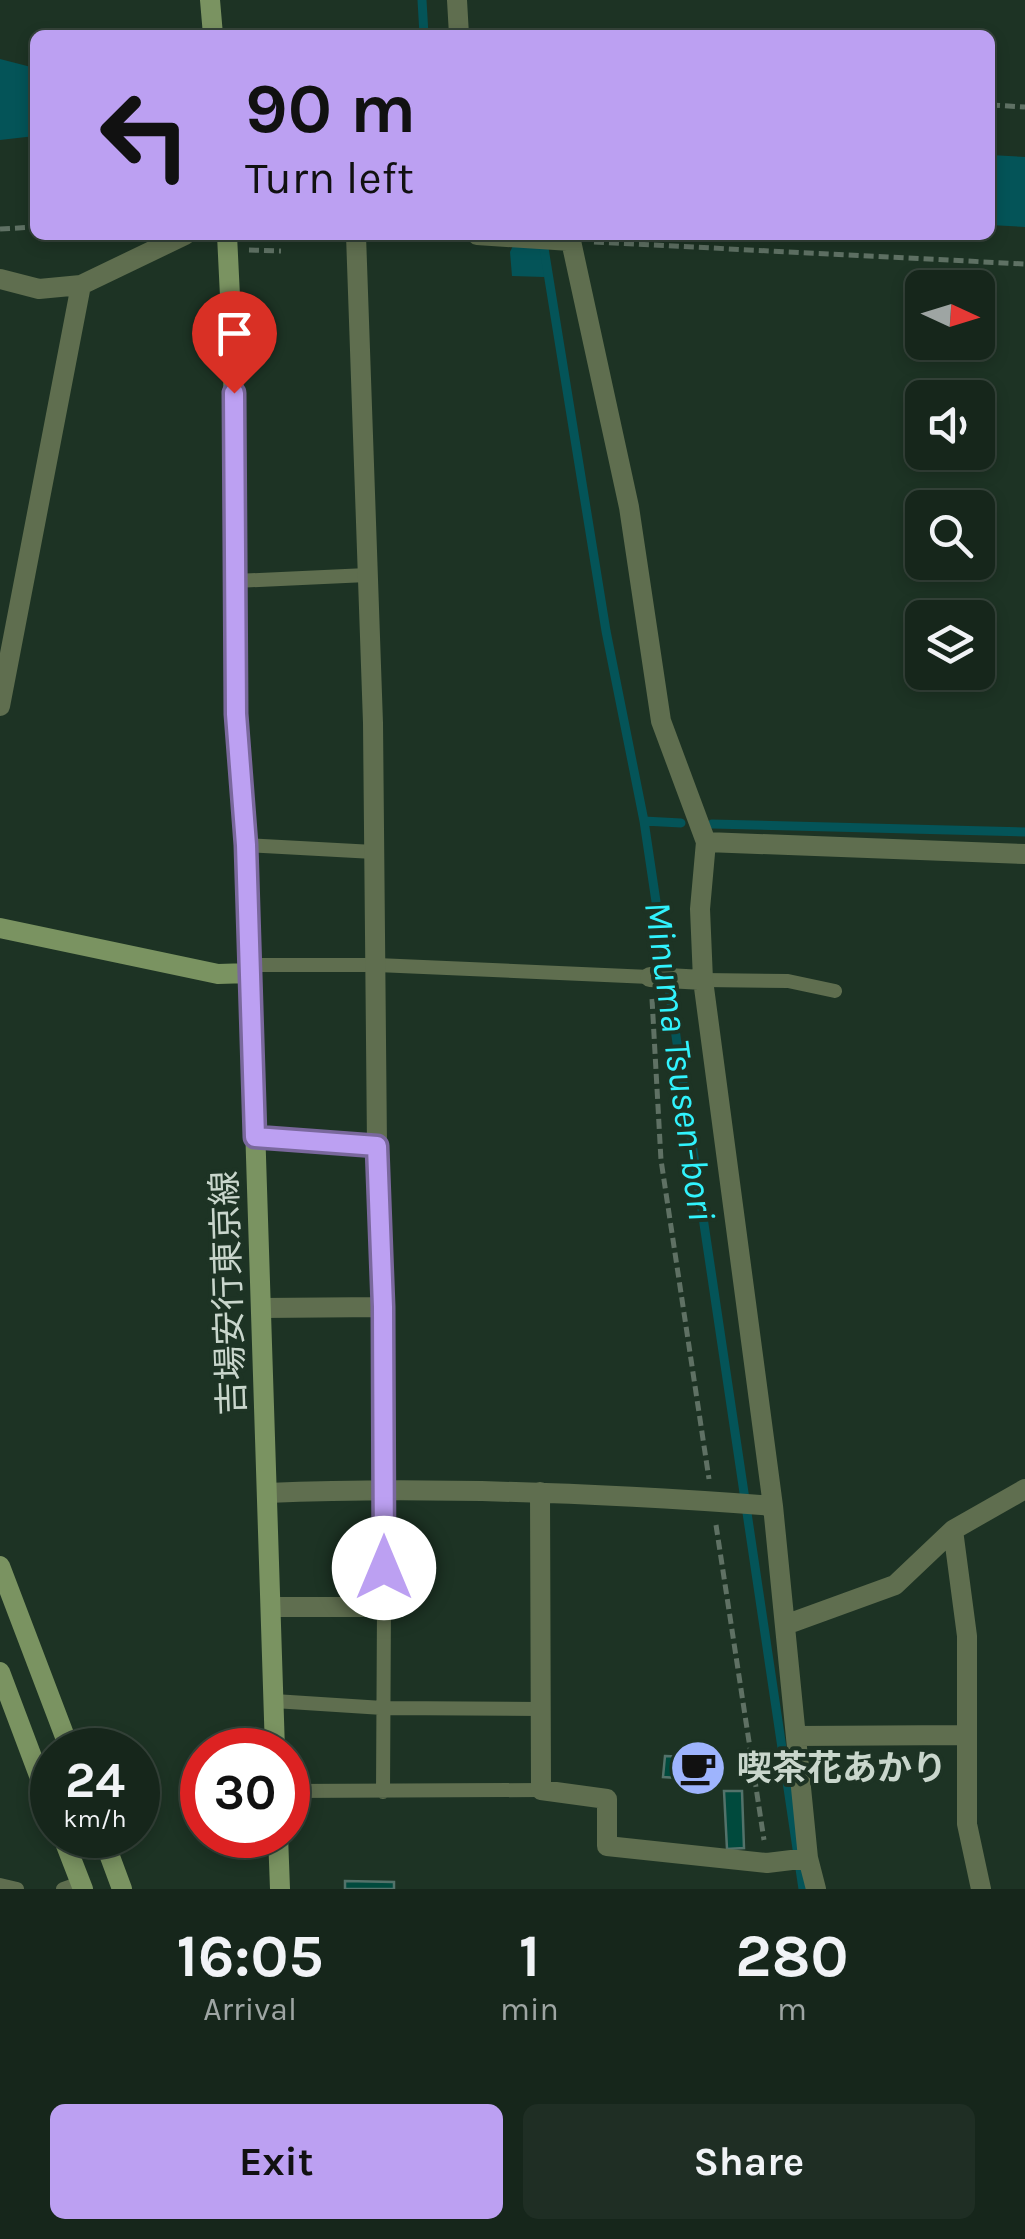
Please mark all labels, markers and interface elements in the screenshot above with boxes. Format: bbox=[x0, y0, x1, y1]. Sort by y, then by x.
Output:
text: 90 m bbox=[245, 68, 416, 150]
icon: left bbox=[80, 70, 210, 200]
text: Turn left bbox=[245, 152, 414, 204]
north arrow bbox=[905, 270, 995, 360]
map controls bbox=[905, 270, 995, 690]
pin bbox=[192, 291, 277, 394]
icon: arrive bbox=[207, 306, 262, 361]
button: sound bbox=[905, 380, 995, 470]
button: search bbox=[905, 490, 995, 580]
button: layers bbox=[905, 600, 995, 690]
water label: Minuma Tsusen-bori bbox=[635, 898, 724, 1224]
street label: 吉場安行東京線 bbox=[204, 1170, 253, 1416]
position arrow bbox=[332, 1516, 436, 1620]
speed limit sign: 30 bbox=[180, 1728, 310, 1858]
cafe icon: 喫茶花あかり bbox=[668, 1738, 728, 1798]
place label: 喫茶花あかり bbox=[737, 1748, 947, 1789]
text: 24 bbox=[65, 1751, 125, 1810]
text: km/h bbox=[63, 1804, 127, 1833]
text: 16:05 bbox=[177, 1921, 323, 1991]
text: 1 bbox=[519, 1921, 540, 1991]
text: 280 bbox=[735, 1921, 848, 1991]
text: Arrival bbox=[203, 1991, 297, 2028]
text: min bbox=[500, 1991, 559, 2028]
text: m bbox=[777, 1991, 807, 2028]
button: Exit bbox=[50, 2104, 503, 2219]
button: Share bbox=[523, 2104, 975, 2219]

